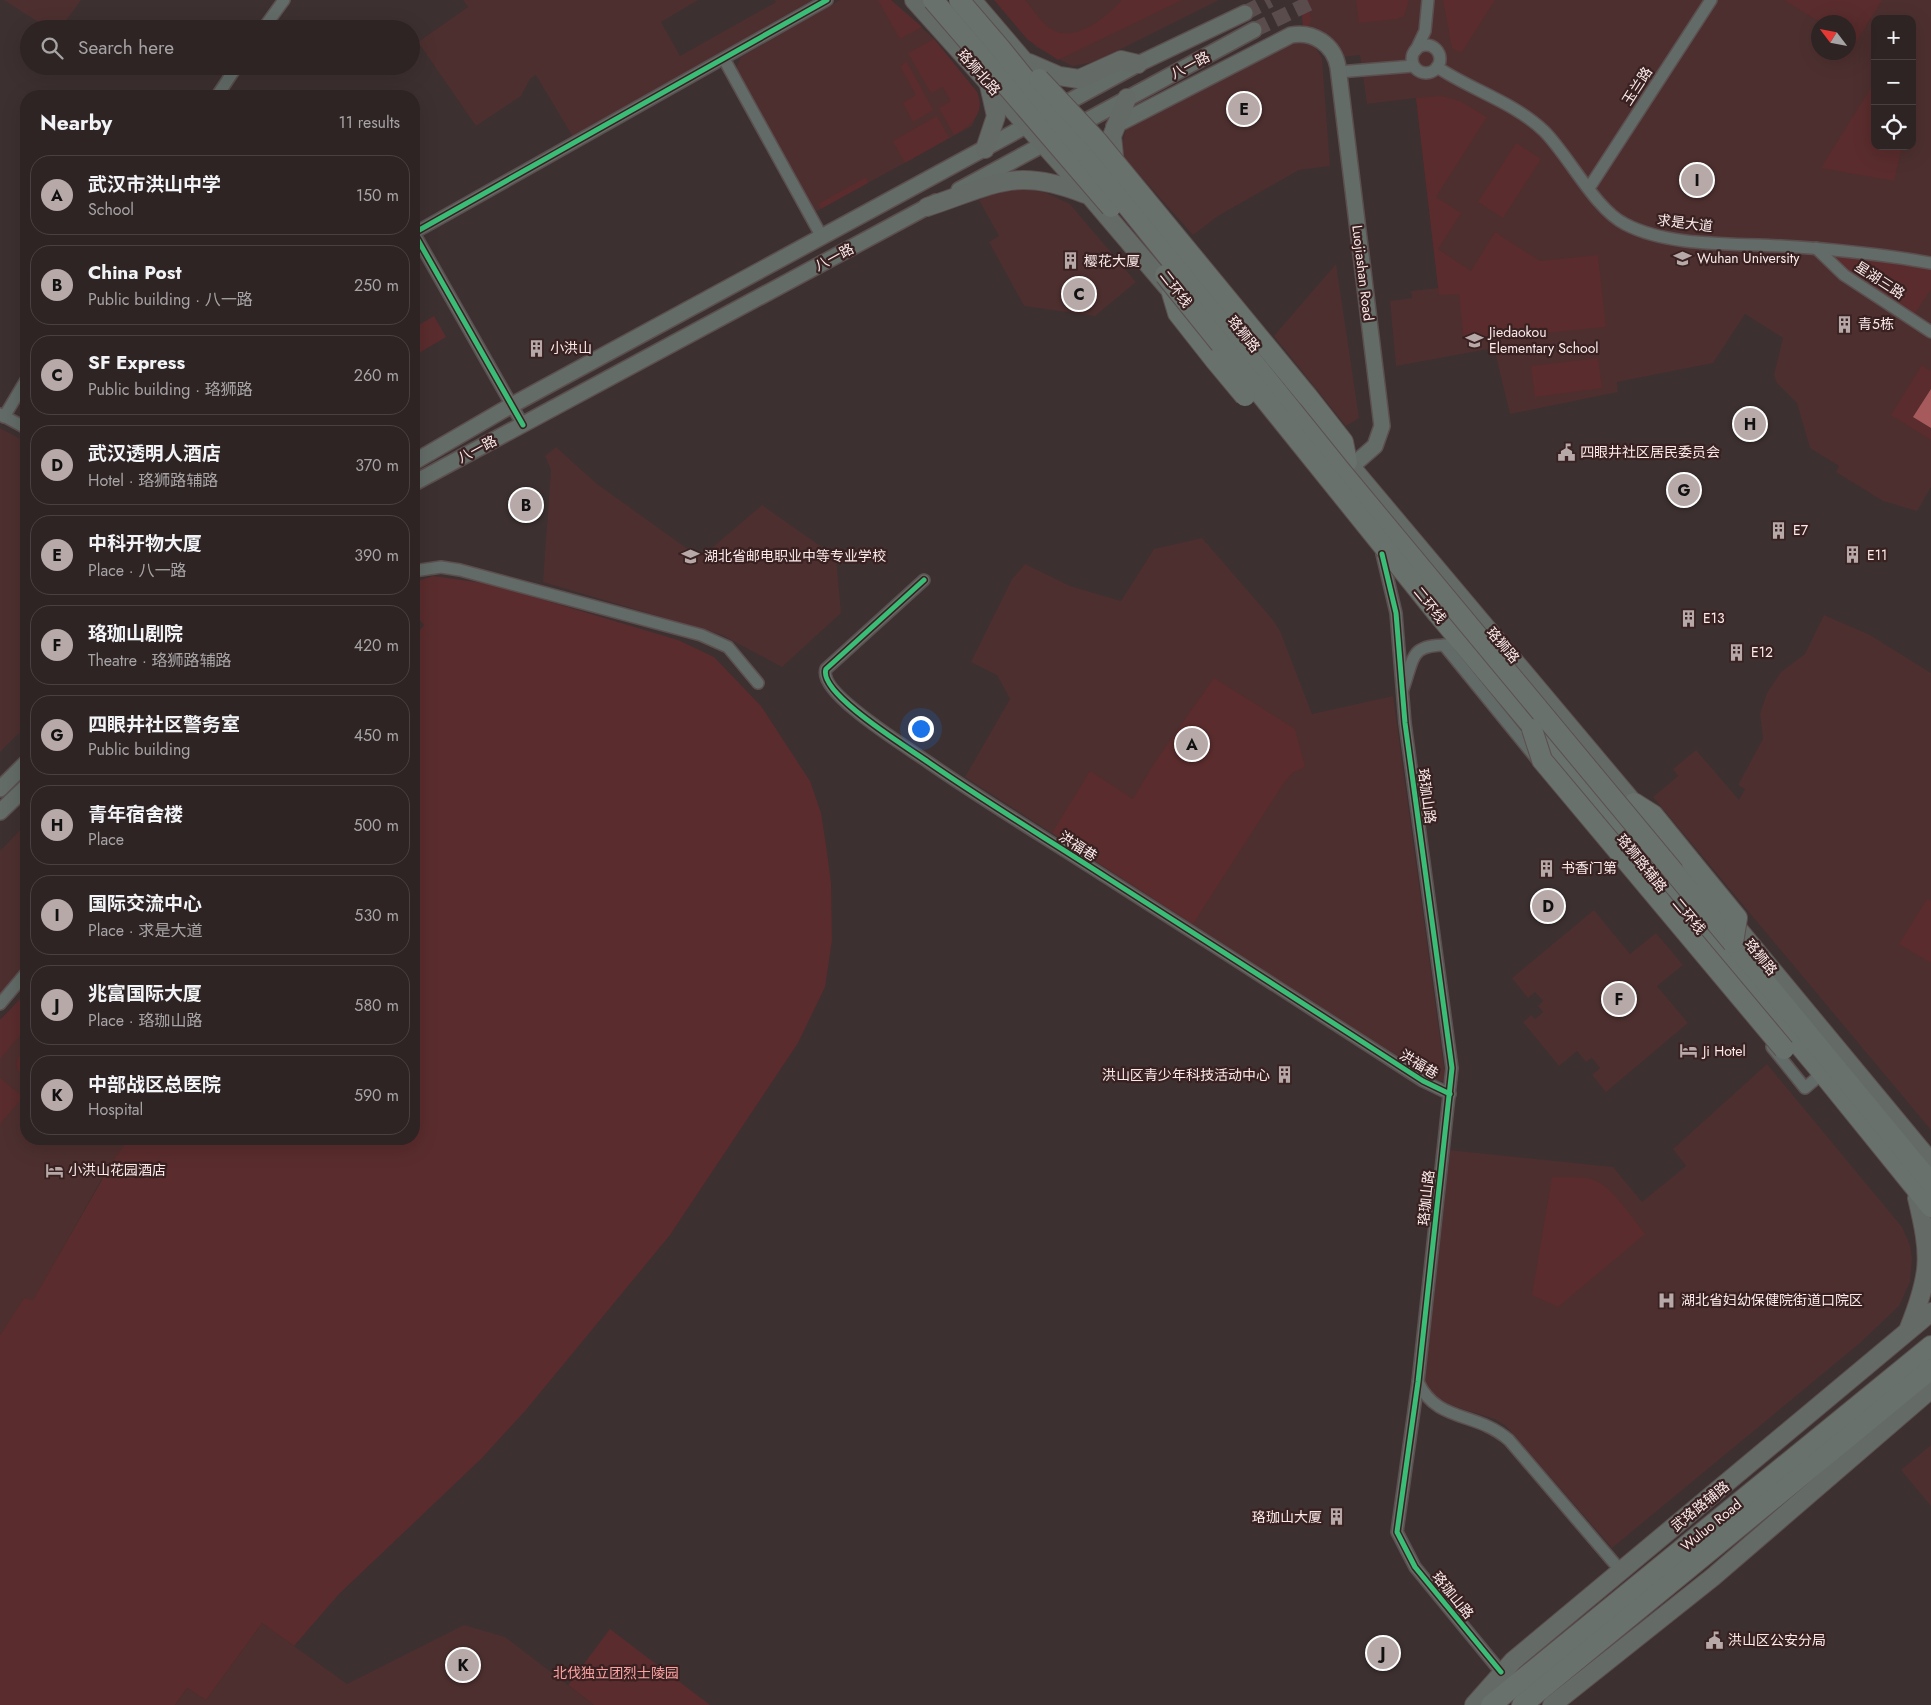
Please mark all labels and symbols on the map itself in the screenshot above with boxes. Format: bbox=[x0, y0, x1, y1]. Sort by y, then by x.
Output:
north arrow bbox=[1811, 15, 1856, 60]
street label: 珞狮北路 bbox=[953, 44, 1005, 100]
street label: 八一路 bbox=[1167, 46, 1213, 84]
street label: 玉兰路 bbox=[1617, 63, 1657, 109]
pin: E bbox=[1228, 90, 1260, 128]
pin: I bbox=[1681, 161, 1713, 199]
street label: 求是大道 bbox=[1656, 210, 1714, 236]
street label: Luojiashan Road bbox=[1347, 224, 1379, 322]
street label: 八一路 bbox=[811, 238, 857, 276]
school or university icon: Wuhan University bbox=[1673, 248, 1693, 268]
place label: Wuhan University bbox=[1697, 248, 1800, 268]
building icon: 樱花大厦 bbox=[1060, 251, 1080, 271]
place label: 樱花大厦 bbox=[1084, 251, 1140, 271]
street label: 星湖三路 bbox=[1851, 256, 1909, 304]
street label: 二环线 bbox=[1155, 266, 1197, 312]
pin: C bbox=[1063, 275, 1095, 313]
street label: 珞狮路 bbox=[1223, 311, 1265, 357]
building icon: 青5栋 bbox=[1834, 314, 1854, 334]
place label: 青5栋 bbox=[1858, 314, 1894, 334]
place label: Jiedaokou Elementary School bbox=[1487, 322, 1599, 358]
school or university icon: Jiedaokou Elementary School bbox=[1465, 330, 1485, 350]
building icon: 小洪山 bbox=[526, 338, 546, 358]
place label: 小洪山 bbox=[550, 338, 592, 358]
pin: H bbox=[1734, 405, 1766, 443]
street label: 八一路 bbox=[454, 430, 500, 468]
public building icon: 四眼井社区居民委员会 bbox=[1556, 442, 1576, 462]
place label: 四眼井社区居民委员会 bbox=[1580, 442, 1720, 462]
pin: G bbox=[1668, 471, 1700, 509]
pin: B bbox=[510, 486, 542, 524]
building icon: E7 bbox=[1769, 520, 1789, 540]
place label: E7 bbox=[1793, 520, 1809, 540]
building icon: E11 bbox=[1843, 545, 1863, 565]
place label: E11 bbox=[1867, 545, 1887, 565]
school or university icon: 湖北省邮电职业中等专业学校 bbox=[680, 546, 700, 566]
place label: 湖北省邮电职业中等专业学校 bbox=[704, 546, 886, 566]
street label: 二环线 bbox=[1409, 582, 1451, 628]
building icon: E13 bbox=[1679, 608, 1699, 628]
place label: E13 bbox=[1703, 608, 1725, 628]
street label: 珞狮路 bbox=[1482, 622, 1524, 668]
building icon: E12 bbox=[1727, 642, 1747, 662]
place label: E12 bbox=[1751, 642, 1773, 662]
your location bbox=[908, 716, 934, 742]
pin: A bbox=[1176, 725, 1208, 763]
street label: 珞珈山路 bbox=[1413, 767, 1441, 825]
street label: 洪福巷 bbox=[1055, 826, 1101, 866]
street label: 珞狮路辅路 bbox=[1612, 830, 1672, 896]
building icon: 书香门第 bbox=[1537, 858, 1557, 878]
place label: 书香门第 bbox=[1561, 858, 1617, 878]
pin: D bbox=[1532, 887, 1564, 925]
street label: 二环线 bbox=[1668, 893, 1710, 939]
street label: 珞狮路 bbox=[1740, 934, 1782, 980]
pin: F bbox=[1603, 980, 1635, 1018]
hotel icon: Ji Hotel bbox=[1679, 1041, 1699, 1061]
place label: Ji Hotel bbox=[1701, 1041, 1746, 1061]
street label: 洪福巷 bbox=[1396, 1045, 1442, 1083]
place label: 洪山区青少年科技活动中心 bbox=[1102, 1065, 1270, 1085]
building icon: 洪山区青少年科技活动中心 bbox=[1274, 1065, 1294, 1085]
hotel icon: 小洪山花园酒店 bbox=[44, 1160, 64, 1180]
place label: 小洪山花园酒店 bbox=[68, 1160, 166, 1180]
street label: 珞珈山路 bbox=[1413, 1169, 1439, 1227]
hospital icon: 湖北省妇幼保健院街道口院区 bbox=[1657, 1290, 1677, 1310]
place label: 湖北省妇幼保健院街道口院区 bbox=[1681, 1290, 1863, 1310]
street label: 武珞路辅路 bbox=[1667, 1476, 1733, 1536]
street label: Wuluo Road bbox=[1676, 1494, 1746, 1556]
place label: 珞珈山大厦 bbox=[1252, 1507, 1322, 1527]
building icon: 珞珈山大厦 bbox=[1326, 1507, 1346, 1527]
street label: 珞珈山路 bbox=[1428, 1567, 1478, 1623]
public building icon: 洪山区公安分局 bbox=[1704, 1630, 1724, 1650]
place label: 洪山区公安分局 bbox=[1728, 1630, 1826, 1650]
pin: J bbox=[1367, 1634, 1399, 1672]
pin: K bbox=[447, 1646, 479, 1684]
park label: 北伐独立团烈士陵园 bbox=[553, 1663, 679, 1683]

